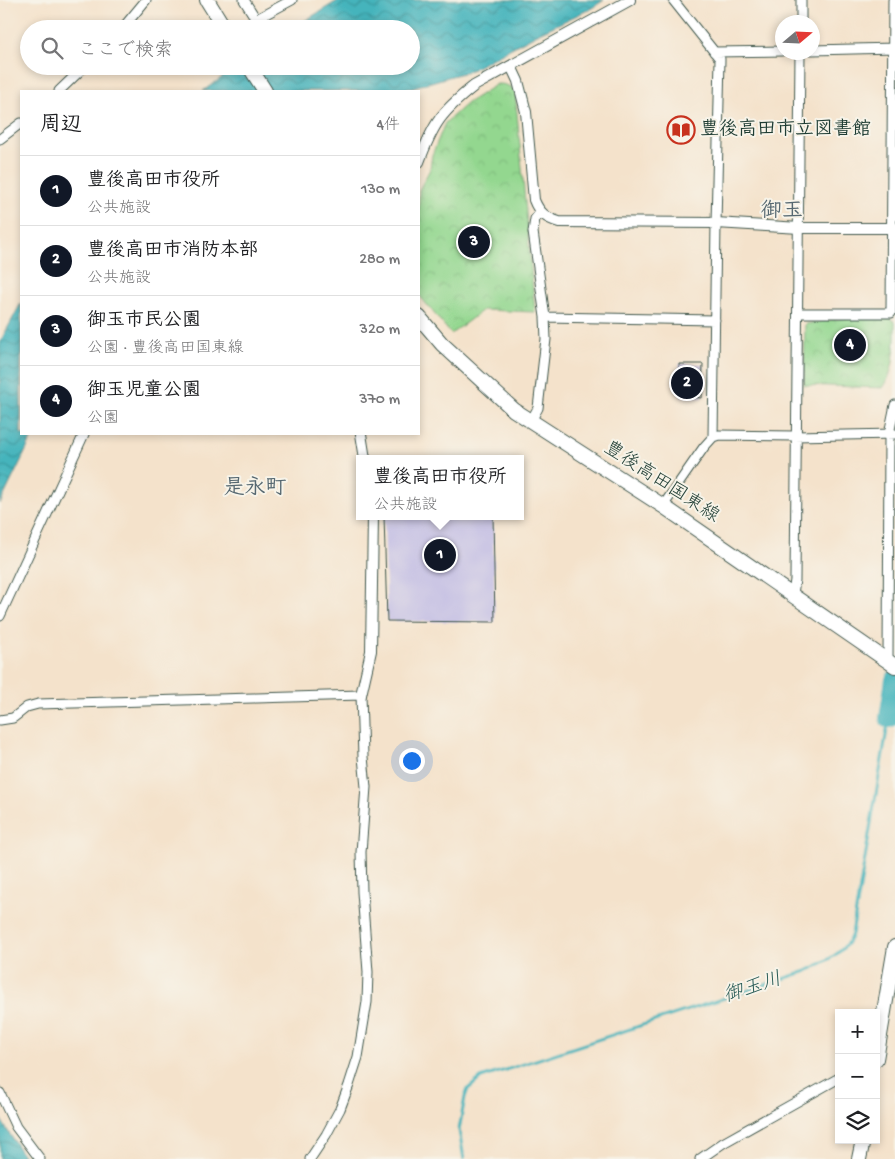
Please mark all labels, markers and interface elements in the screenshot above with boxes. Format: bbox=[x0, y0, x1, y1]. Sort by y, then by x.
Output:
north arrow bbox=[775, 15, 820, 60]
search box bbox=[20, 20, 420, 75]
icon: search bbox=[38, 34, 66, 62]
text: ここで検索 bbox=[78, 40, 173, 63]
text: 周辺 bbox=[40, 114, 82, 139]
library icon: 豊後高田市立図書館 bbox=[666, 115, 696, 145]
text: 4件 bbox=[376, 117, 400, 136]
place label: 豊後高田市立図書館 bbox=[700, 118, 871, 142]
text: 豊後高田市役所 bbox=[87, 170, 220, 193]
text: 1 bbox=[53, 181, 59, 200]
text: 130 m bbox=[361, 181, 400, 200]
district label: 御玉 bbox=[761, 199, 803, 225]
text: 公共施設 bbox=[87, 200, 151, 219]
pin: 3 bbox=[458, 223, 490, 261]
text: 豊後高田市消防本部 bbox=[87, 240, 258, 263]
text: 2 bbox=[52, 251, 60, 270]
text: 280 m bbox=[359, 251, 400, 270]
text: 公共施設 bbox=[87, 270, 151, 289]
text: 御玉市民公園 bbox=[87, 310, 201, 333]
text: 3 bbox=[52, 321, 60, 340]
text: 320 m bbox=[360, 321, 400, 340]
pin: 4 bbox=[834, 326, 866, 364]
text: 公園 · 豊後高田国東線 bbox=[87, 340, 244, 359]
pin: 2 bbox=[671, 364, 703, 402]
text: 御玉児童公園 bbox=[87, 380, 201, 403]
text: 4 bbox=[52, 391, 60, 410]
text: 370 m bbox=[359, 391, 400, 410]
text: 公園 bbox=[87, 410, 119, 429]
street label: 豊後高田国東線 bbox=[599, 436, 724, 529]
popup bbox=[356, 455, 524, 520]
text: 豊後高田市役所 bbox=[373, 467, 507, 490]
district label: 是永町 bbox=[224, 476, 287, 502]
text: 公共施設 bbox=[373, 497, 438, 516]
pin: 1 bbox=[424, 536, 456, 574]
your location bbox=[399, 748, 425, 774]
water label: 御玉川 bbox=[721, 968, 785, 1009]
map controls bbox=[835, 1009, 880, 1144]
button: + bbox=[835, 1009, 880, 1054]
button: − bbox=[835, 1054, 880, 1099]
button: layers bbox=[835, 1099, 880, 1144]

